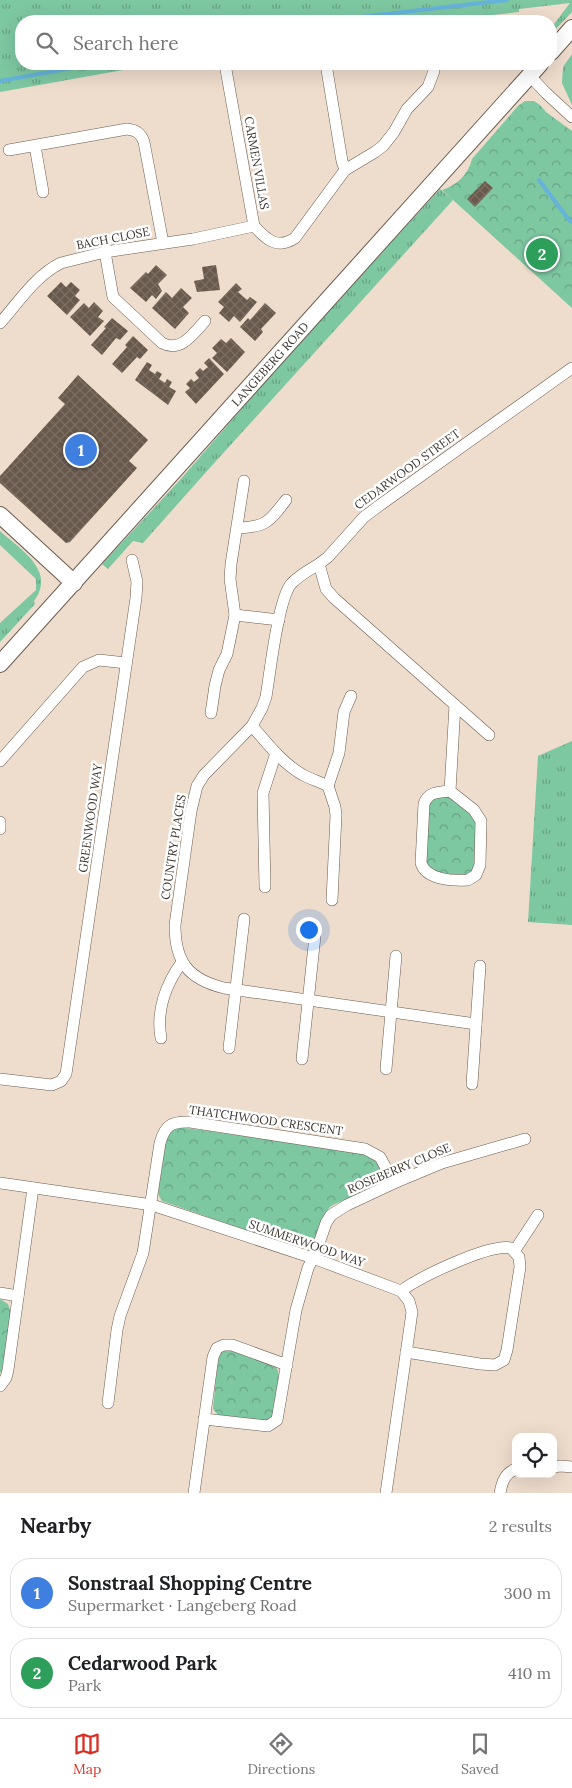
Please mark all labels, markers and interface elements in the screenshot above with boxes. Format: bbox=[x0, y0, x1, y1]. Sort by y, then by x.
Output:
search box bbox=[15, 15, 557, 70]
icon: search bbox=[33, 29, 61, 57]
text: Search here bbox=[73, 31, 179, 55]
street label: CARMEN VILLAS bbox=[241, 115, 273, 211]
street label: BACH CLOSE bbox=[75, 224, 151, 252]
pin: 2 bbox=[526, 235, 558, 273]
street label: LANGEBERG ROAD bbox=[228, 319, 312, 409]
street label: CEDARWOOD STREET bbox=[351, 425, 463, 512]
pin: 1 bbox=[65, 431, 97, 469]
street label: GREENWOOD WAY bbox=[75, 762, 105, 873]
street label: COUNTRY PLACES bbox=[157, 793, 189, 901]
your location bbox=[296, 917, 322, 943]
street label: THATCHWOOD CRESCENT bbox=[188, 1102, 344, 1138]
street label: ROSEBERRY CLOSE bbox=[345, 1139, 453, 1197]
street label: SUMMERWOOD WAY bbox=[247, 1216, 367, 1270]
map controls bbox=[512, 1433, 557, 1478]
button: locate bbox=[512, 1433, 557, 1478]
text: Nearby bbox=[20, 1512, 91, 1539]
text: 2 results bbox=[489, 1516, 552, 1536]
text: Sonstraal Shopping Centre bbox=[68, 1571, 312, 1595]
text: 1 bbox=[34, 1583, 40, 1603]
text: 300 m bbox=[504, 1583, 551, 1603]
text: Supermarket · Langeberg Road bbox=[68, 1595, 297, 1615]
text: Cedarwood Park bbox=[68, 1651, 217, 1675]
text: 2 bbox=[33, 1663, 41, 1683]
text: 410 m bbox=[508, 1663, 551, 1683]
text: Park bbox=[68, 1675, 101, 1695]
tab: Map bbox=[73, 1730, 101, 1778]
tab: Directions bbox=[247, 1730, 315, 1778]
tab: Saved bbox=[461, 1730, 499, 1778]

